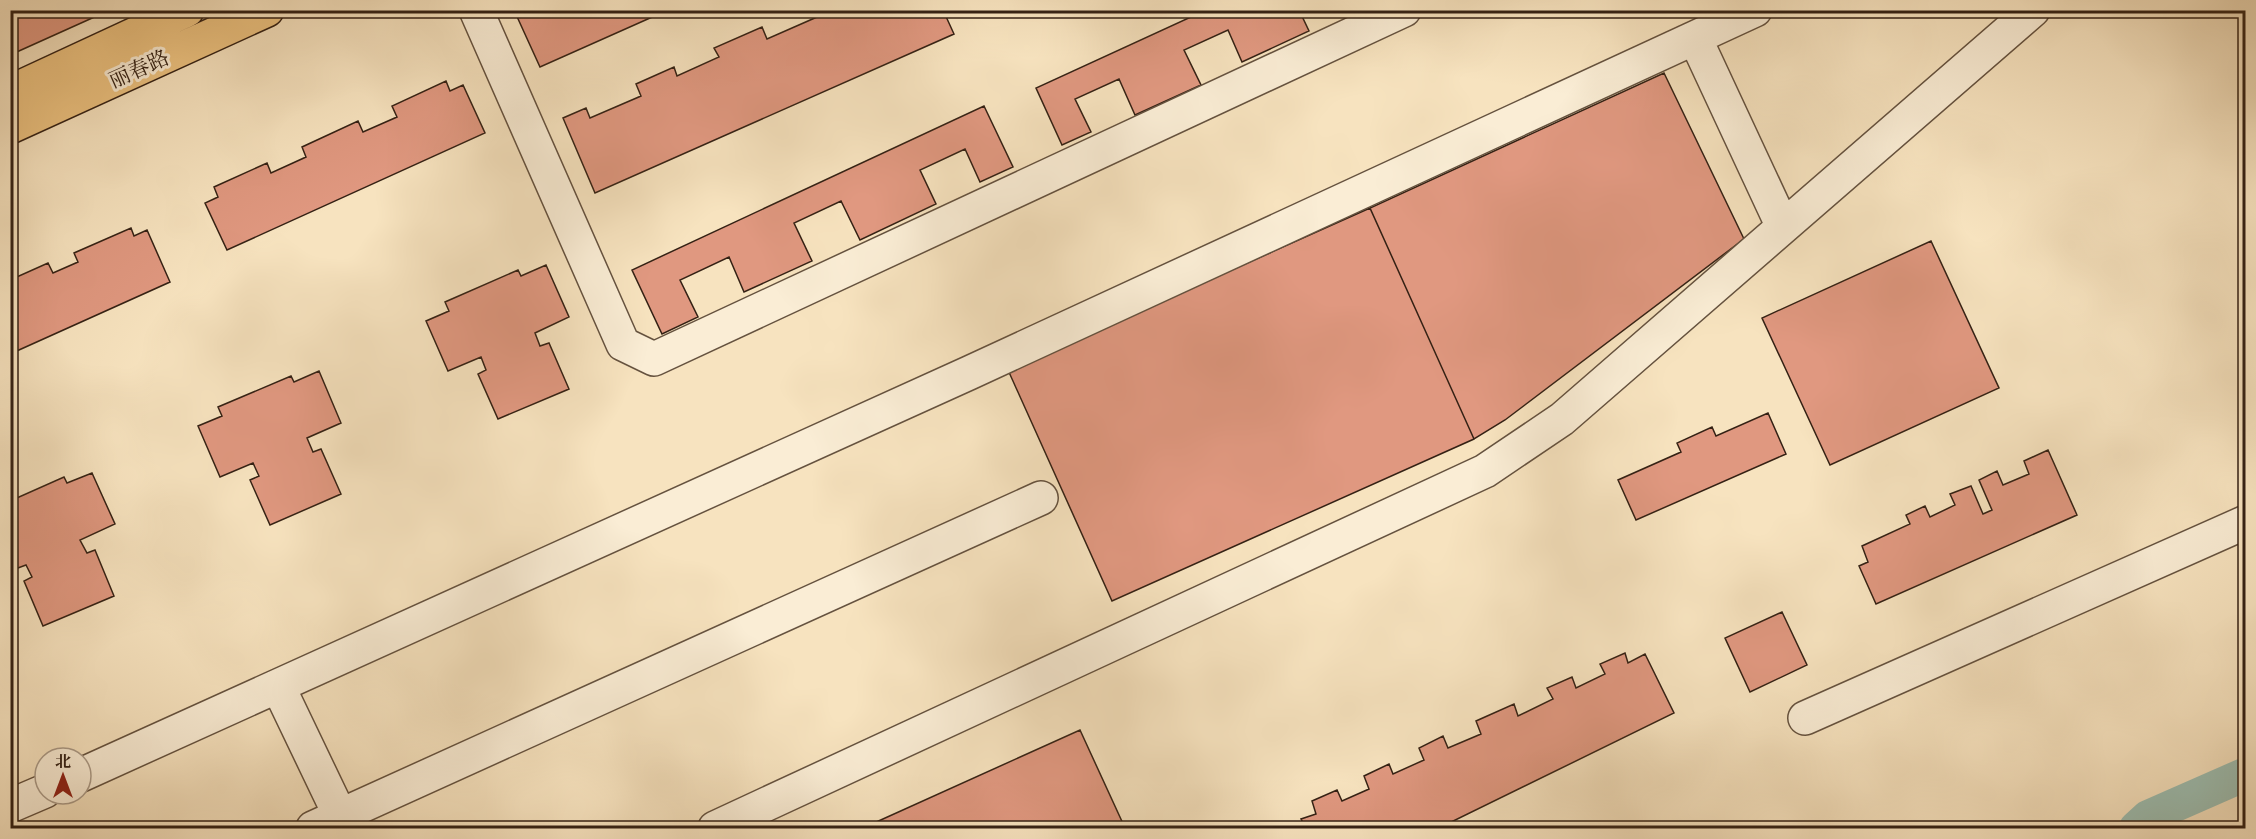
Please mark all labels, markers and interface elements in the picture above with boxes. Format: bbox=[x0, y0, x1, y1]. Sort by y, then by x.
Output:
street label: 丽春路 bbox=[106, 46, 173, 93]
north arrow bbox=[33, 746, 93, 806]
text: 北 bbox=[55, 753, 71, 771]

